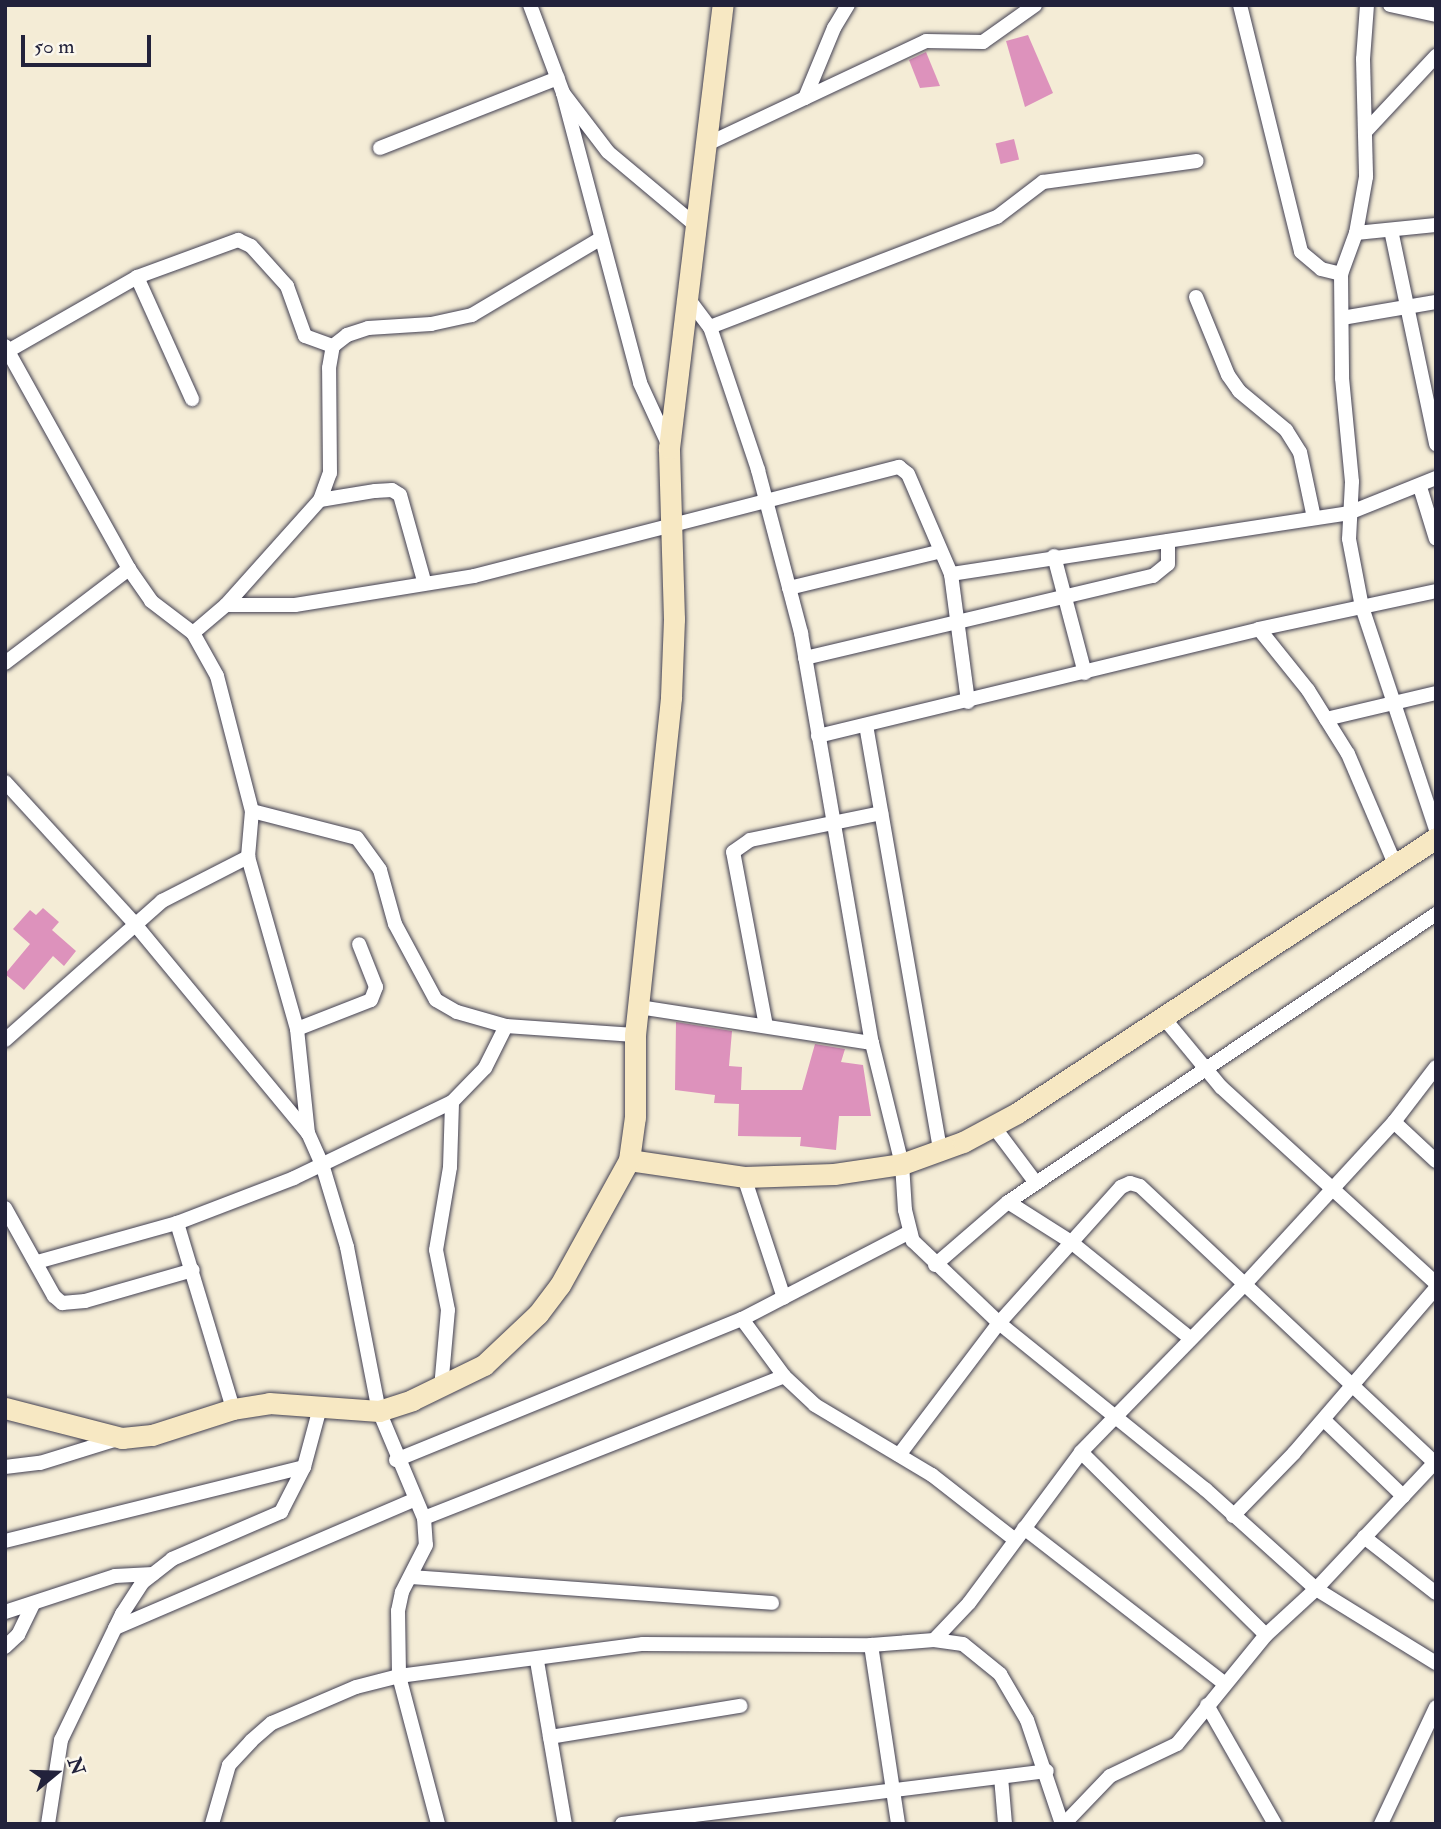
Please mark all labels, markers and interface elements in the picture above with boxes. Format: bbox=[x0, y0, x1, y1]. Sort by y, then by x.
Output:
scale bar bbox=[24, 21, 154, 65]
text: 50 m bbox=[34, 33, 75, 60]
north arrow bbox=[21, 1738, 91, 1808]
text: N bbox=[62, 1754, 90, 1778]

